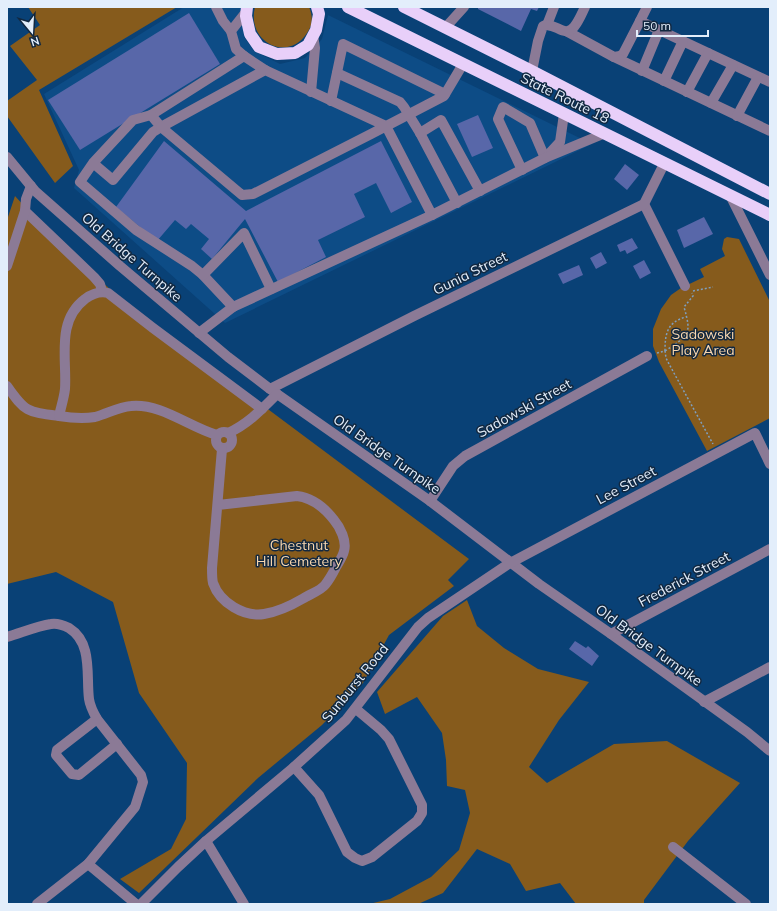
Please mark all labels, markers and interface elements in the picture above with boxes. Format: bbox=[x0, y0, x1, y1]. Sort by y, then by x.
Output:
north arrow bbox=[12, 12, 52, 52]
scale bar bbox=[637, 12, 708, 38]
text: 50 m bbox=[643, 18, 671, 33]
text: N bbox=[29, 34, 41, 49]
street label: State Route 18 bbox=[518, 69, 612, 127]
street label: Old Bridge Turnpike bbox=[78, 208, 186, 306]
street label: Gunia Street bbox=[430, 247, 510, 299]
park label: Sadowski Play Area bbox=[671, 325, 735, 359]
street label: Sadowski Street bbox=[474, 375, 574, 441]
street label: Old Bridge Turnpike bbox=[330, 410, 444, 498]
street label: Lee Street bbox=[593, 462, 659, 508]
park label: Chestnut Hill Cemetery bbox=[256, 536, 343, 570]
street label: Frederick Street bbox=[635, 547, 733, 611]
street label: Old Bridge Turnpike bbox=[592, 600, 706, 690]
street label: Sunburst Road bbox=[318, 640, 392, 726]

